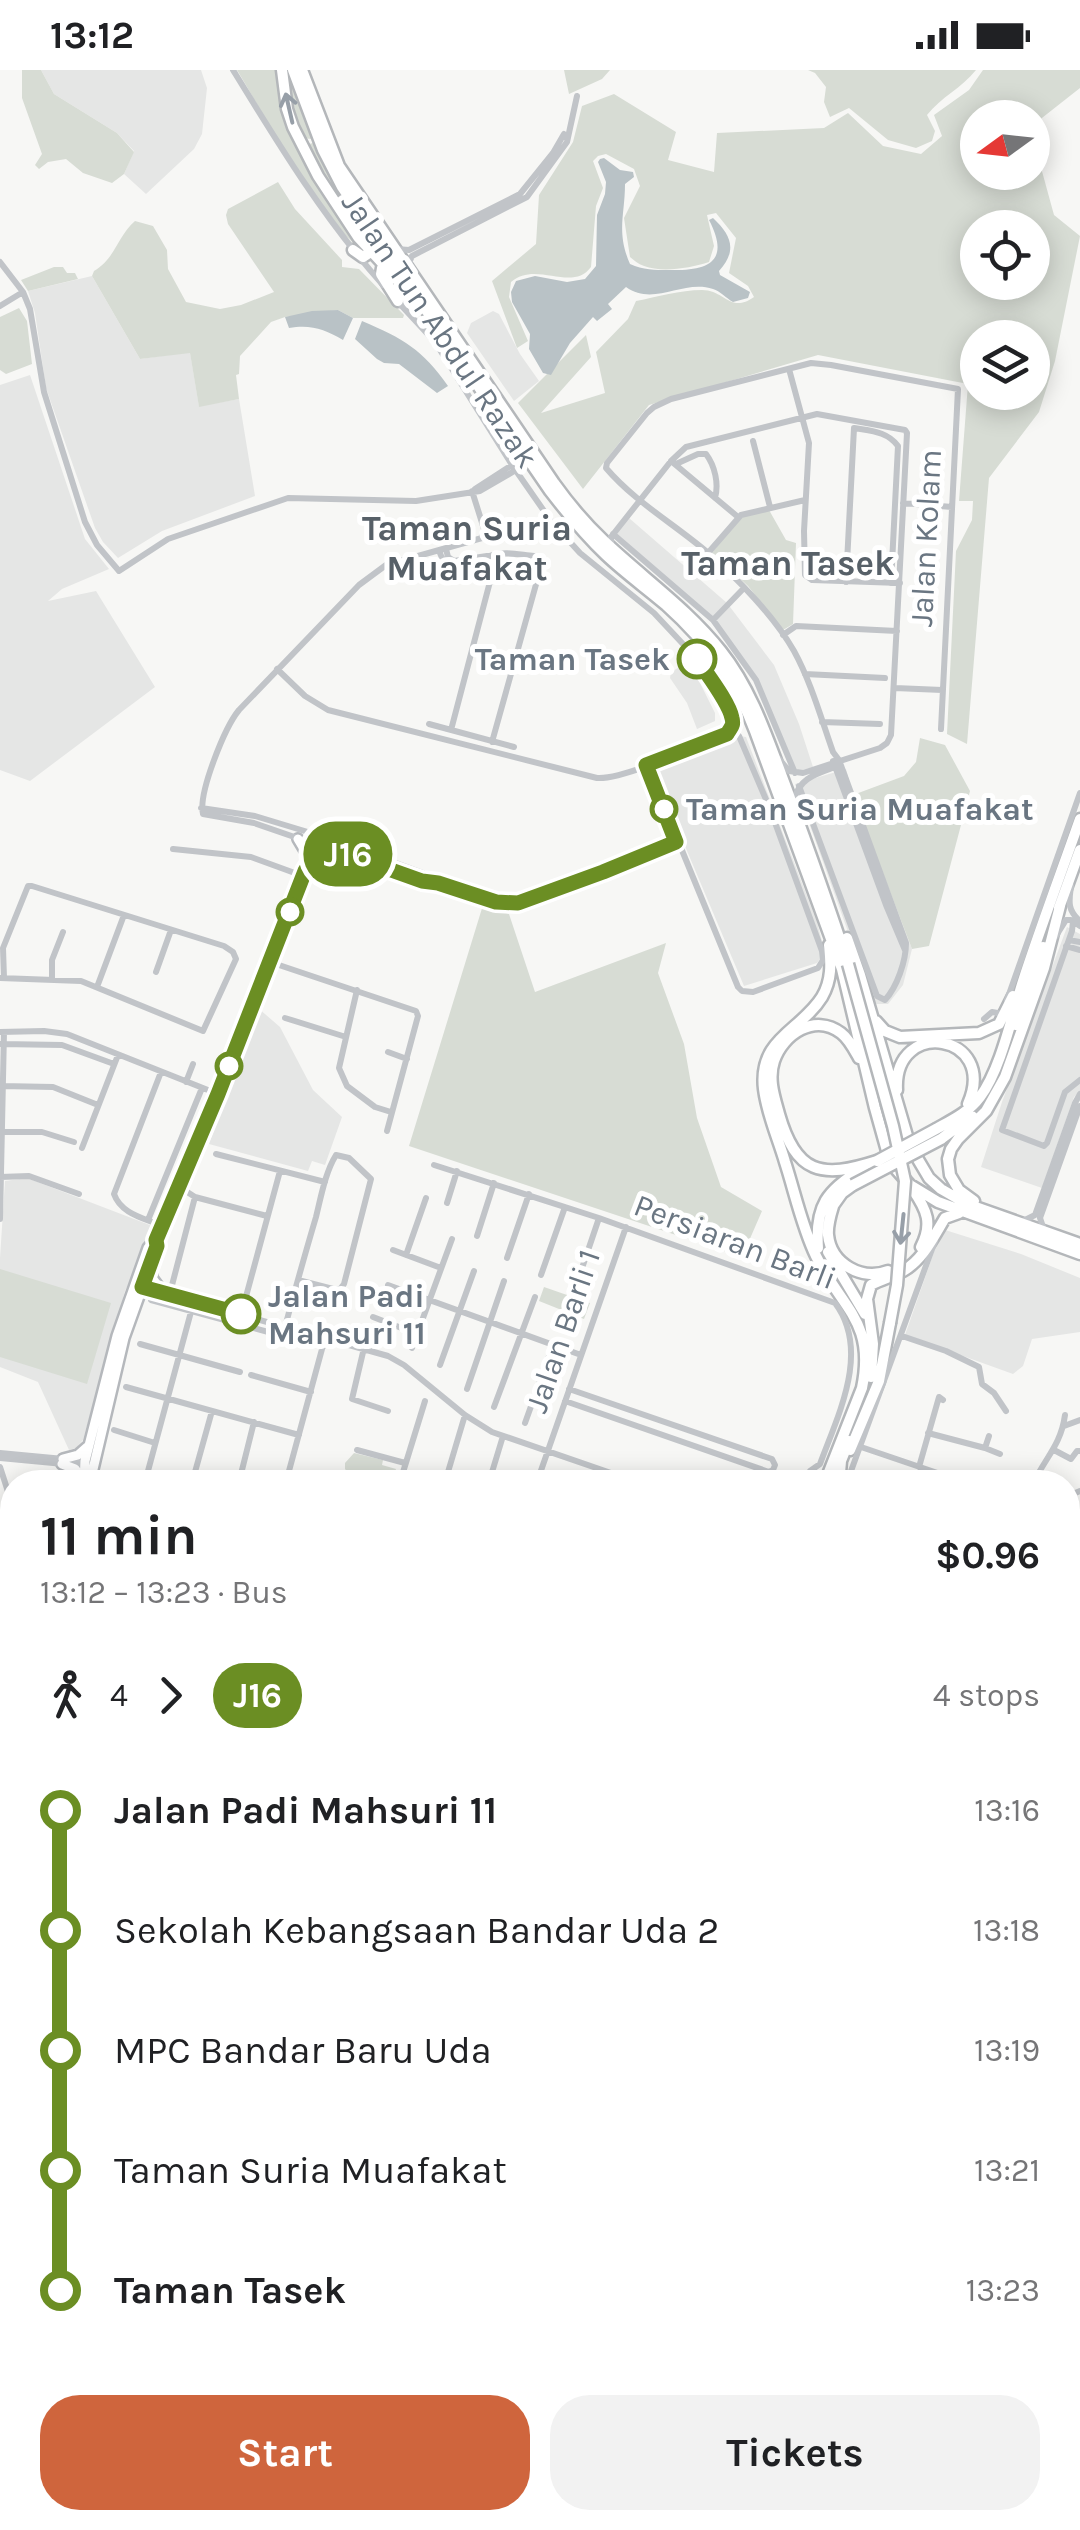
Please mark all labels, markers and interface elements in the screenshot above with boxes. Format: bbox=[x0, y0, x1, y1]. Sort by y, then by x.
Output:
text: 13:12 bbox=[50, 13, 134, 58]
one-way arrow bbox=[279, 93, 297, 125]
north arrow bbox=[960, 100, 1050, 190]
map controls bbox=[960, 100, 1050, 410]
street label: Jalan Tun Abdul Razak bbox=[334, 185, 546, 475]
button: locate bbox=[960, 210, 1050, 300]
button: layers bbox=[960, 320, 1050, 410]
street label: Jalan Kolam bbox=[903, 448, 949, 628]
district label: Taman Suria Muafakat bbox=[362, 508, 572, 589]
district label: Taman Tasek bbox=[681, 543, 895, 584]
marker: Taman Tasek bbox=[678, 640, 716, 678]
place label: Taman Tasek bbox=[475, 641, 670, 678]
place label: Taman Suria Muafakat bbox=[686, 791, 1034, 828]
marker: Taman Suria Muafakat bbox=[651, 796, 677, 822]
line badge: J16 bbox=[290, 822, 406, 886]
text: J16 bbox=[323, 834, 373, 875]
unlabelled marker bbox=[277, 899, 303, 925]
unlabelled marker bbox=[216, 1053, 242, 1079]
street label: Persiaran Barli bbox=[629, 1186, 841, 1298]
one-way arrow bbox=[893, 1212, 912, 1244]
street label: Jalan Barli 1 bbox=[518, 1245, 608, 1417]
place label: Jalan Padi Mahsuri 11 bbox=[268, 1278, 426, 1352]
marker: Jalan Padi Mahsuri 11 bbox=[222, 1295, 260, 1333]
text: 11 min bbox=[40, 1504, 198, 1568]
text: $0.96 bbox=[935, 1533, 1040, 1578]
text: 13:12 – 13:23 · Bus bbox=[40, 1574, 288, 1611]
icon: walk bbox=[40, 1668, 95, 1723]
icon: forward bbox=[143, 1668, 198, 1723]
text: J16 bbox=[233, 1675, 282, 1716]
text: 4 bbox=[110, 1677, 128, 1714]
text: 4 stops bbox=[933, 1677, 1040, 1714]
text: Jalan Padi Mahsuri 11 bbox=[114, 1788, 497, 1833]
text: 13:16 bbox=[974, 1792, 1040, 1829]
text: Sekolah Kebangsaan Bandar Uda 2 bbox=[114, 1908, 719, 1953]
text: 13:18 bbox=[973, 1912, 1040, 1949]
text: MPC Bandar Baru Uda bbox=[114, 2028, 492, 2073]
text: 13:19 bbox=[974, 2032, 1040, 2069]
text: Taman Suria Muafakat bbox=[114, 2148, 507, 2193]
text: 13:21 bbox=[974, 2152, 1040, 2189]
text: Taman Tasek bbox=[114, 2268, 346, 2313]
text: 13:23 bbox=[966, 2272, 1040, 2309]
button: Start bbox=[40, 2395, 530, 2510]
button: Tickets bbox=[550, 2395, 1040, 2510]

